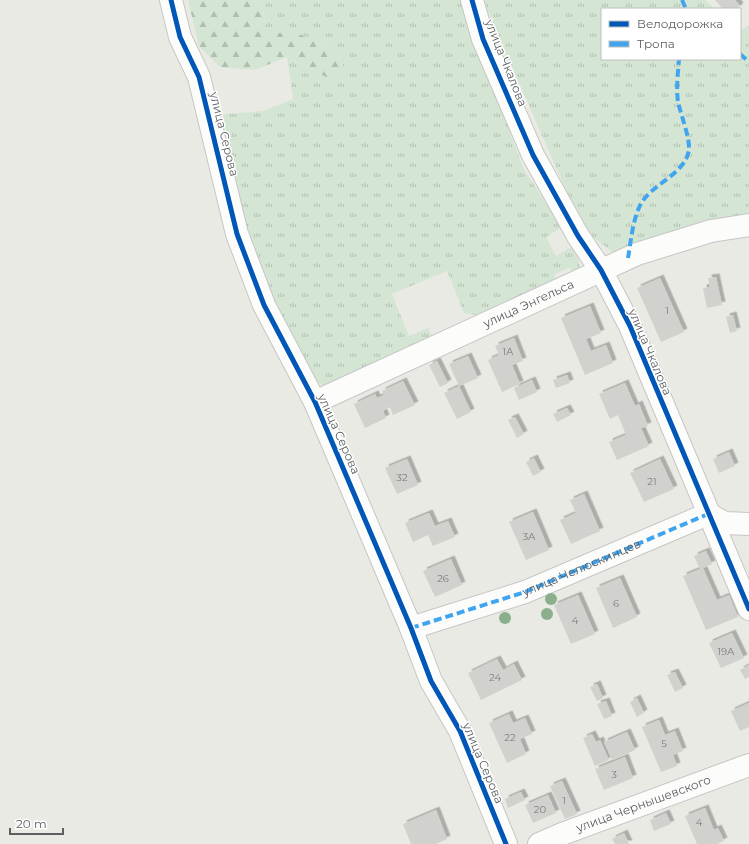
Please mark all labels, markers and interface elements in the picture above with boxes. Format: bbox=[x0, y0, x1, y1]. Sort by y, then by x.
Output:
legend bbox=[601, 8, 741, 60]
street label: улица Чкалова bbox=[482, 16, 531, 109]
text: Велодорожка bbox=[637, 16, 723, 31]
text: Тропа bbox=[637, 36, 675, 51]
street label: улица Серова bbox=[207, 89, 242, 178]
street label: улица Энгельса bbox=[480, 276, 576, 331]
house number: 1 bbox=[665, 304, 669, 317]
street label: улица Чкалова bbox=[625, 305, 675, 397]
house number: 1А bbox=[502, 345, 514, 358]
street label: улица Серова bbox=[315, 390, 364, 476]
house number: 32 bbox=[396, 471, 408, 484]
house number: 21 bbox=[647, 475, 657, 488]
house number: 3А bbox=[522, 530, 536, 543]
street label: улица Челюскинцев bbox=[519, 536, 643, 600]
house number: 26 bbox=[437, 572, 449, 585]
house number: 6 bbox=[613, 597, 619, 610]
house number: 4 bbox=[572, 614, 579, 627]
house number: 19А bbox=[717, 645, 735, 658]
house number: 24 bbox=[489, 671, 501, 684]
street label: улица Серова bbox=[459, 719, 507, 806]
house number: 22 bbox=[504, 731, 516, 744]
house number: 5 bbox=[661, 737, 667, 750]
house number: 3 bbox=[611, 768, 617, 781]
street label: улица Чернышевского bbox=[573, 772, 713, 835]
house number: 1 bbox=[562, 794, 566, 807]
house number: 20 bbox=[534, 803, 547, 816]
scale bar bbox=[10, 810, 63, 836]
text: 20 m bbox=[16, 816, 47, 831]
house number: 4 bbox=[696, 816, 703, 829]

